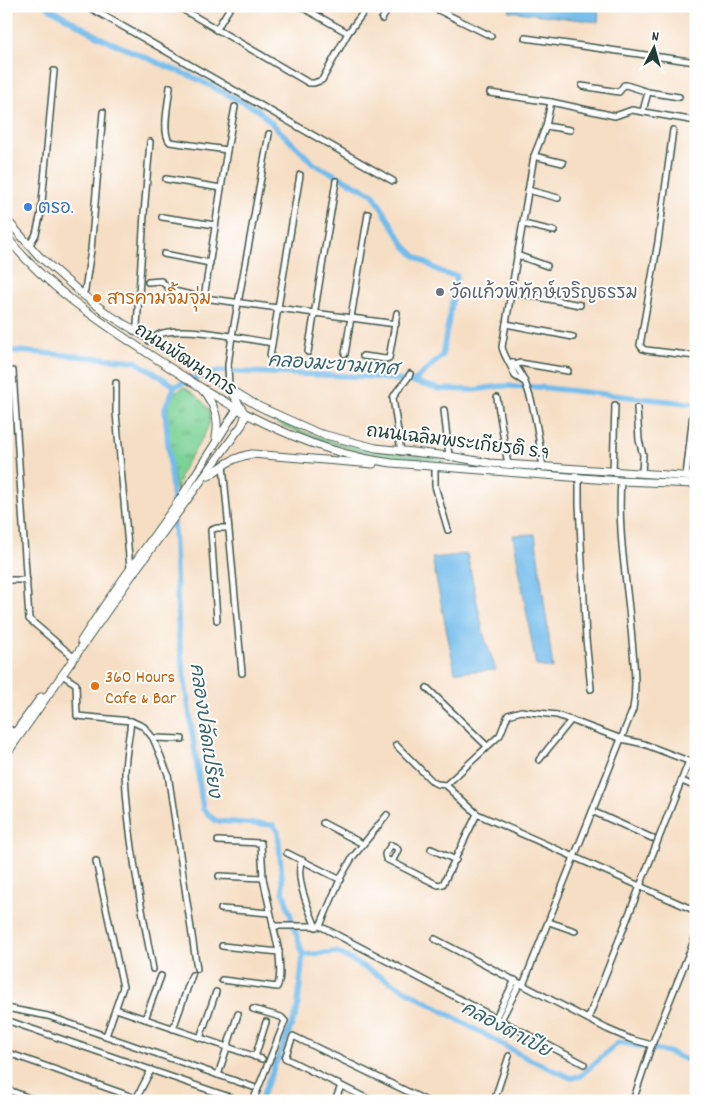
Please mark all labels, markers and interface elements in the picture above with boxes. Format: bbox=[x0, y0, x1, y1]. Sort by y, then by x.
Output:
north arrow bbox=[630, 22, 680, 72]
text: N bbox=[651, 27, 660, 47]
place label: ตรอ. bbox=[38, 197, 74, 222]
marker: ตรอ. bbox=[22, 201, 34, 213]
place label: วัดแก้วพิทักษ์เจริญธรรม bbox=[450, 279, 638, 307]
place label: สารคามจิ้มจุ่ม bbox=[107, 282, 211, 313]
marker: วัดแก้วพิทักษ์เจริญธรรม bbox=[434, 286, 446, 298]
marker: สารคามจิ้มจุ่ม bbox=[91, 292, 103, 304]
street label: ถนนพัฒนาการ bbox=[129, 318, 241, 404]
water label: คลองมะขามเทศ bbox=[267, 348, 403, 385]
street label: ถนนเฉลิมพระเกียรติ ร.9 bbox=[365, 418, 551, 467]
water label: คลองปลัดเปรียง bbox=[181, 661, 228, 802]
place label: 360 Hours Cafe & Bar bbox=[105, 666, 177, 712]
marker: 360 Hours Cafe & Bar bbox=[89, 680, 101, 692]
water label: คลองตาเปีย bbox=[456, 995, 557, 1067]

